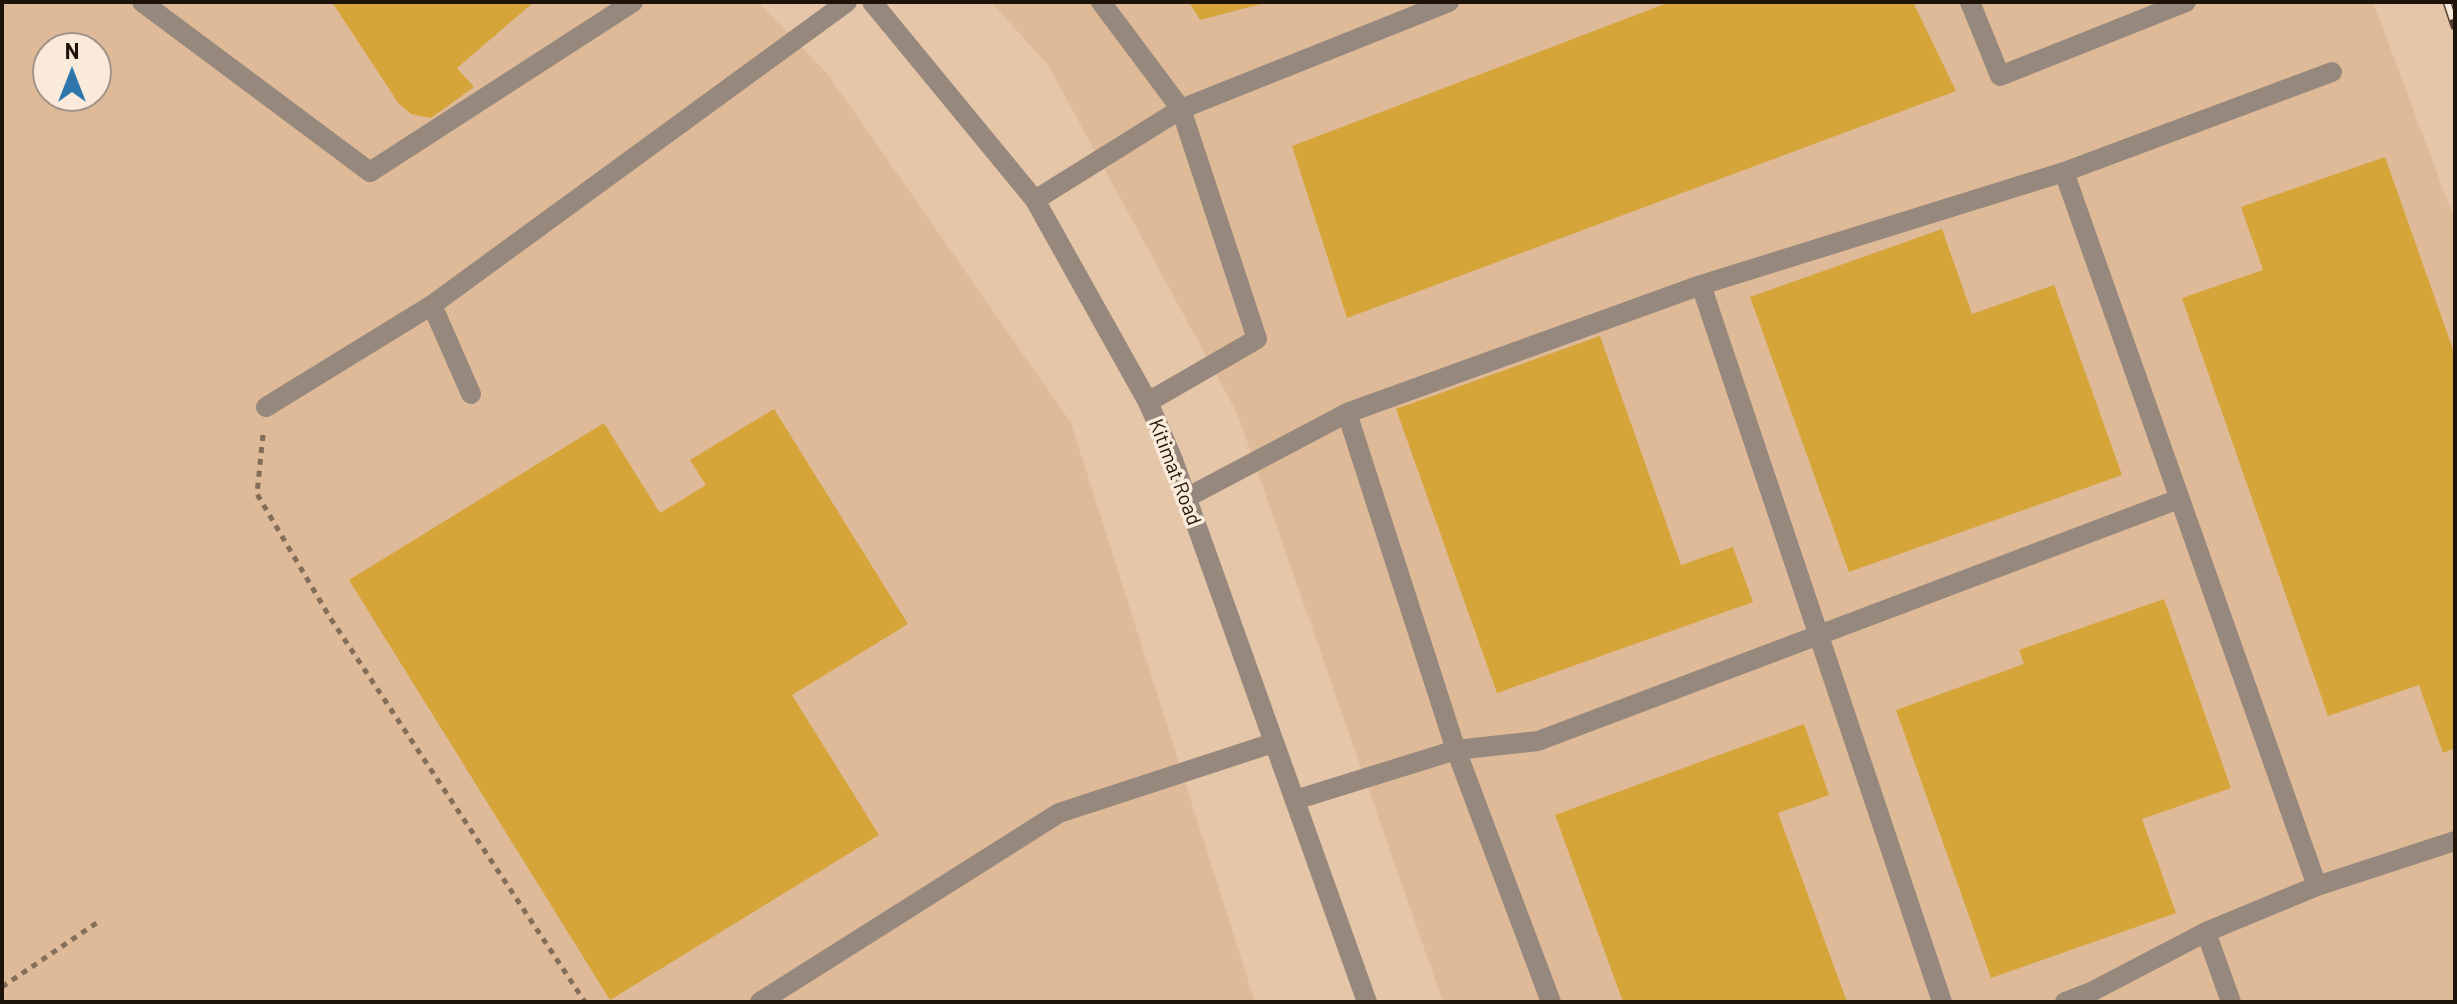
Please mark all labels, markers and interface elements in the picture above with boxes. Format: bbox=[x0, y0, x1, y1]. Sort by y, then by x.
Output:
north arrow bbox=[32, 32, 112, 112]
text: N bbox=[65, 37, 79, 63]
street label: Kitimat Road bbox=[1144, 415, 1206, 529]

